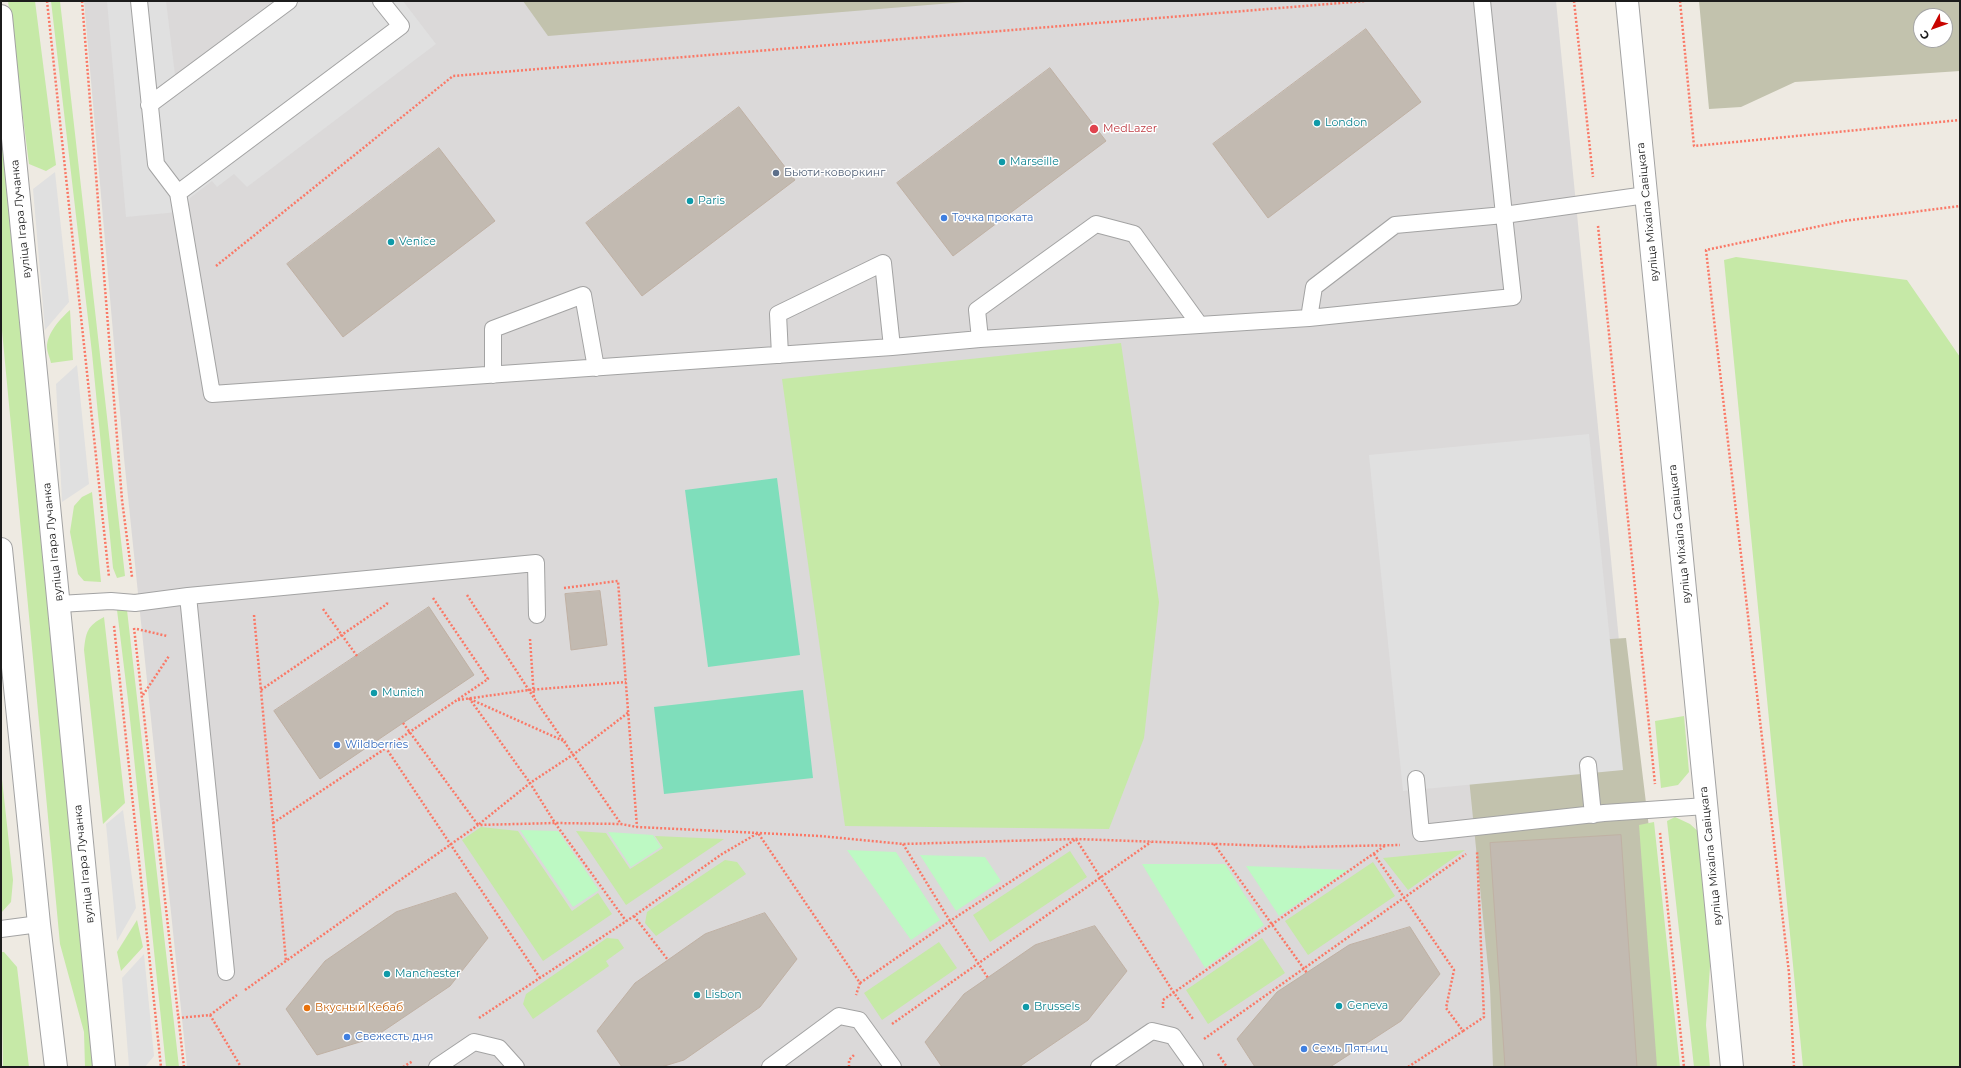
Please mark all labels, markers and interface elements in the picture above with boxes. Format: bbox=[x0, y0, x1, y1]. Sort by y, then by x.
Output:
north arrow bbox=[1913, 8, 1953, 48]
text: С bbox=[1917, 28, 1933, 43]
place label: London bbox=[1325, 116, 1368, 130]
marker: London bbox=[1312, 118, 1322, 128]
place label: MedLazer bbox=[1103, 122, 1157, 136]
marker: MedLazer bbox=[1088, 123, 1100, 135]
street label: вуліца Міхаіла Савіцкага bbox=[1634, 142, 1662, 282]
place label: Marseille bbox=[1010, 155, 1059, 169]
marker: Marseille bbox=[997, 157, 1007, 167]
street label: вуліца Ігара Лучанка bbox=[8, 159, 34, 279]
place label: Бьюти-коворкинг bbox=[784, 166, 885, 180]
marker: Бьюти-коворкинг bbox=[771, 168, 781, 178]
place label: Paris bbox=[698, 194, 725, 208]
marker: Paris bbox=[685, 196, 695, 206]
place label: Точка проката bbox=[952, 211, 1033, 225]
marker: Точка проката bbox=[939, 213, 949, 223]
place label: Venice bbox=[399, 235, 436, 249]
marker: Venice bbox=[386, 237, 396, 247]
street label: вуліца Міхаіла Савіцкага bbox=[1666, 464, 1694, 604]
street label: вуліца Ігара Лучанка bbox=[40, 482, 66, 602]
place label: Munich bbox=[382, 686, 424, 700]
marker: Munich bbox=[369, 688, 379, 698]
place label: Wildberries bbox=[345, 738, 408, 752]
marker: Wildberries bbox=[332, 740, 342, 750]
street label: вуліца Міхаіла Савіцкага bbox=[1697, 786, 1725, 926]
street label: вуліца Ігара Лучанка bbox=[71, 804, 97, 924]
place label: Manchester bbox=[395, 967, 460, 981]
marker: Manchester bbox=[382, 969, 392, 979]
place label: Lisbon bbox=[705, 988, 742, 1002]
marker: Lisbon bbox=[692, 990, 702, 1000]
place label: Geneva bbox=[1347, 999, 1388, 1013]
place label: Brussels bbox=[1034, 1000, 1080, 1014]
place label: Вкусный Кебаб bbox=[315, 1001, 403, 1015]
marker: Geneva bbox=[1334, 1001, 1344, 1011]
marker: Brussels bbox=[1021, 1002, 1031, 1012]
marker: Вкусный Кебаб bbox=[302, 1003, 312, 1013]
place label: Cвежесть дня bbox=[355, 1030, 433, 1044]
marker: Cвежесть дня bbox=[342, 1032, 352, 1042]
place label: Семь Пятниц bbox=[1312, 1042, 1388, 1056]
marker: Семь Пятниц bbox=[1299, 1044, 1309, 1054]

